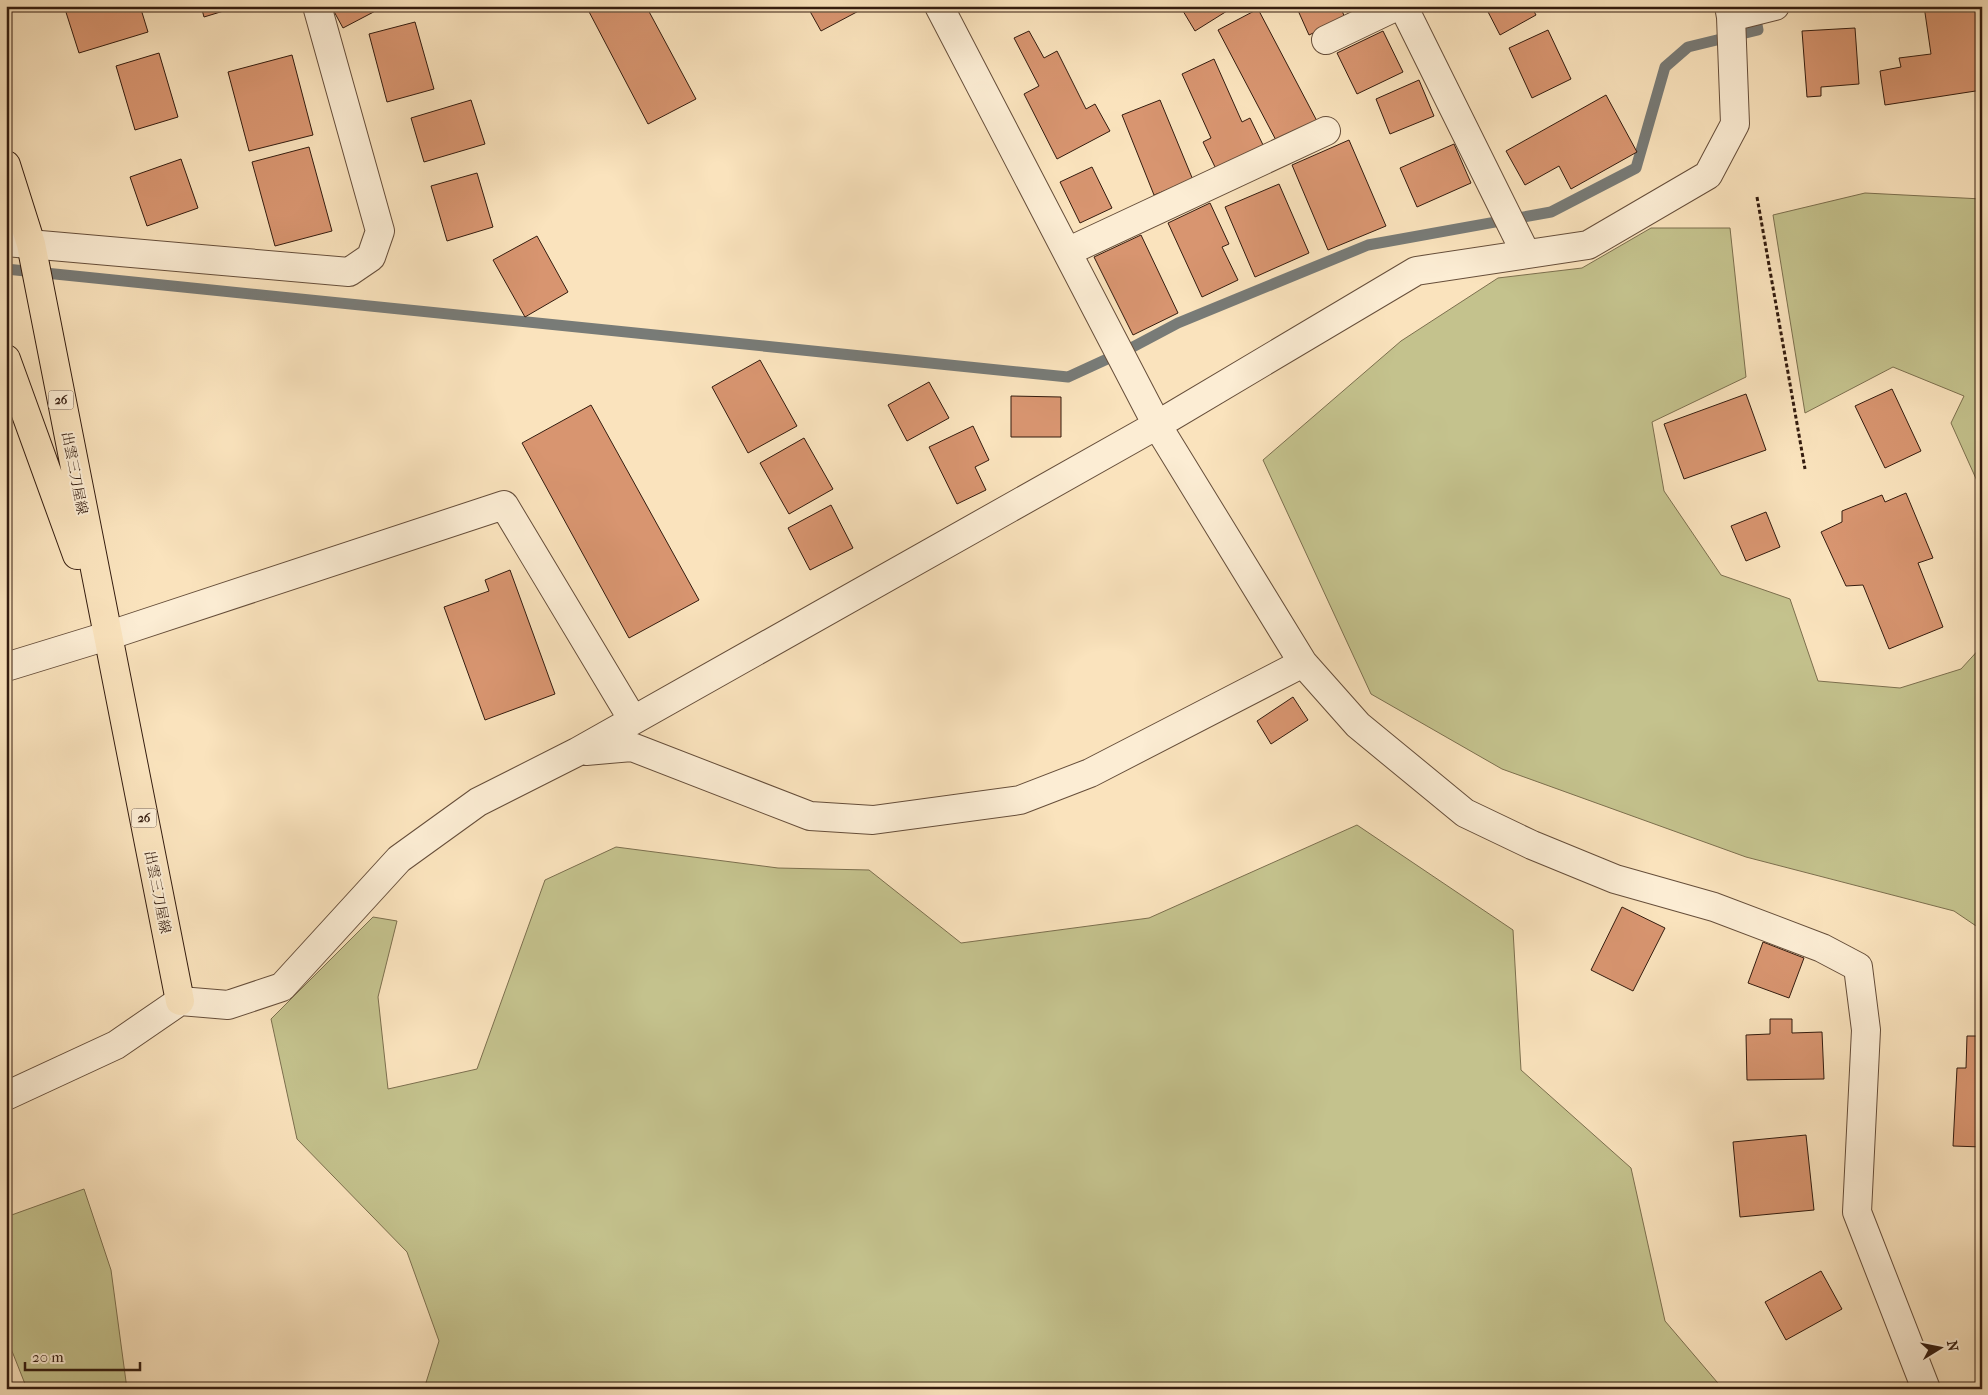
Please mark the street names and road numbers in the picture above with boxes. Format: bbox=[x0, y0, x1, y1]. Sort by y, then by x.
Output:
road number: 26 bbox=[48, 390, 74, 410]
street label: 出雲三刀屋線 bbox=[58, 430, 91, 516]
road number: 26 bbox=[132, 808, 156, 828]
street label: 出雲三刀屋線 bbox=[141, 849, 174, 935]

